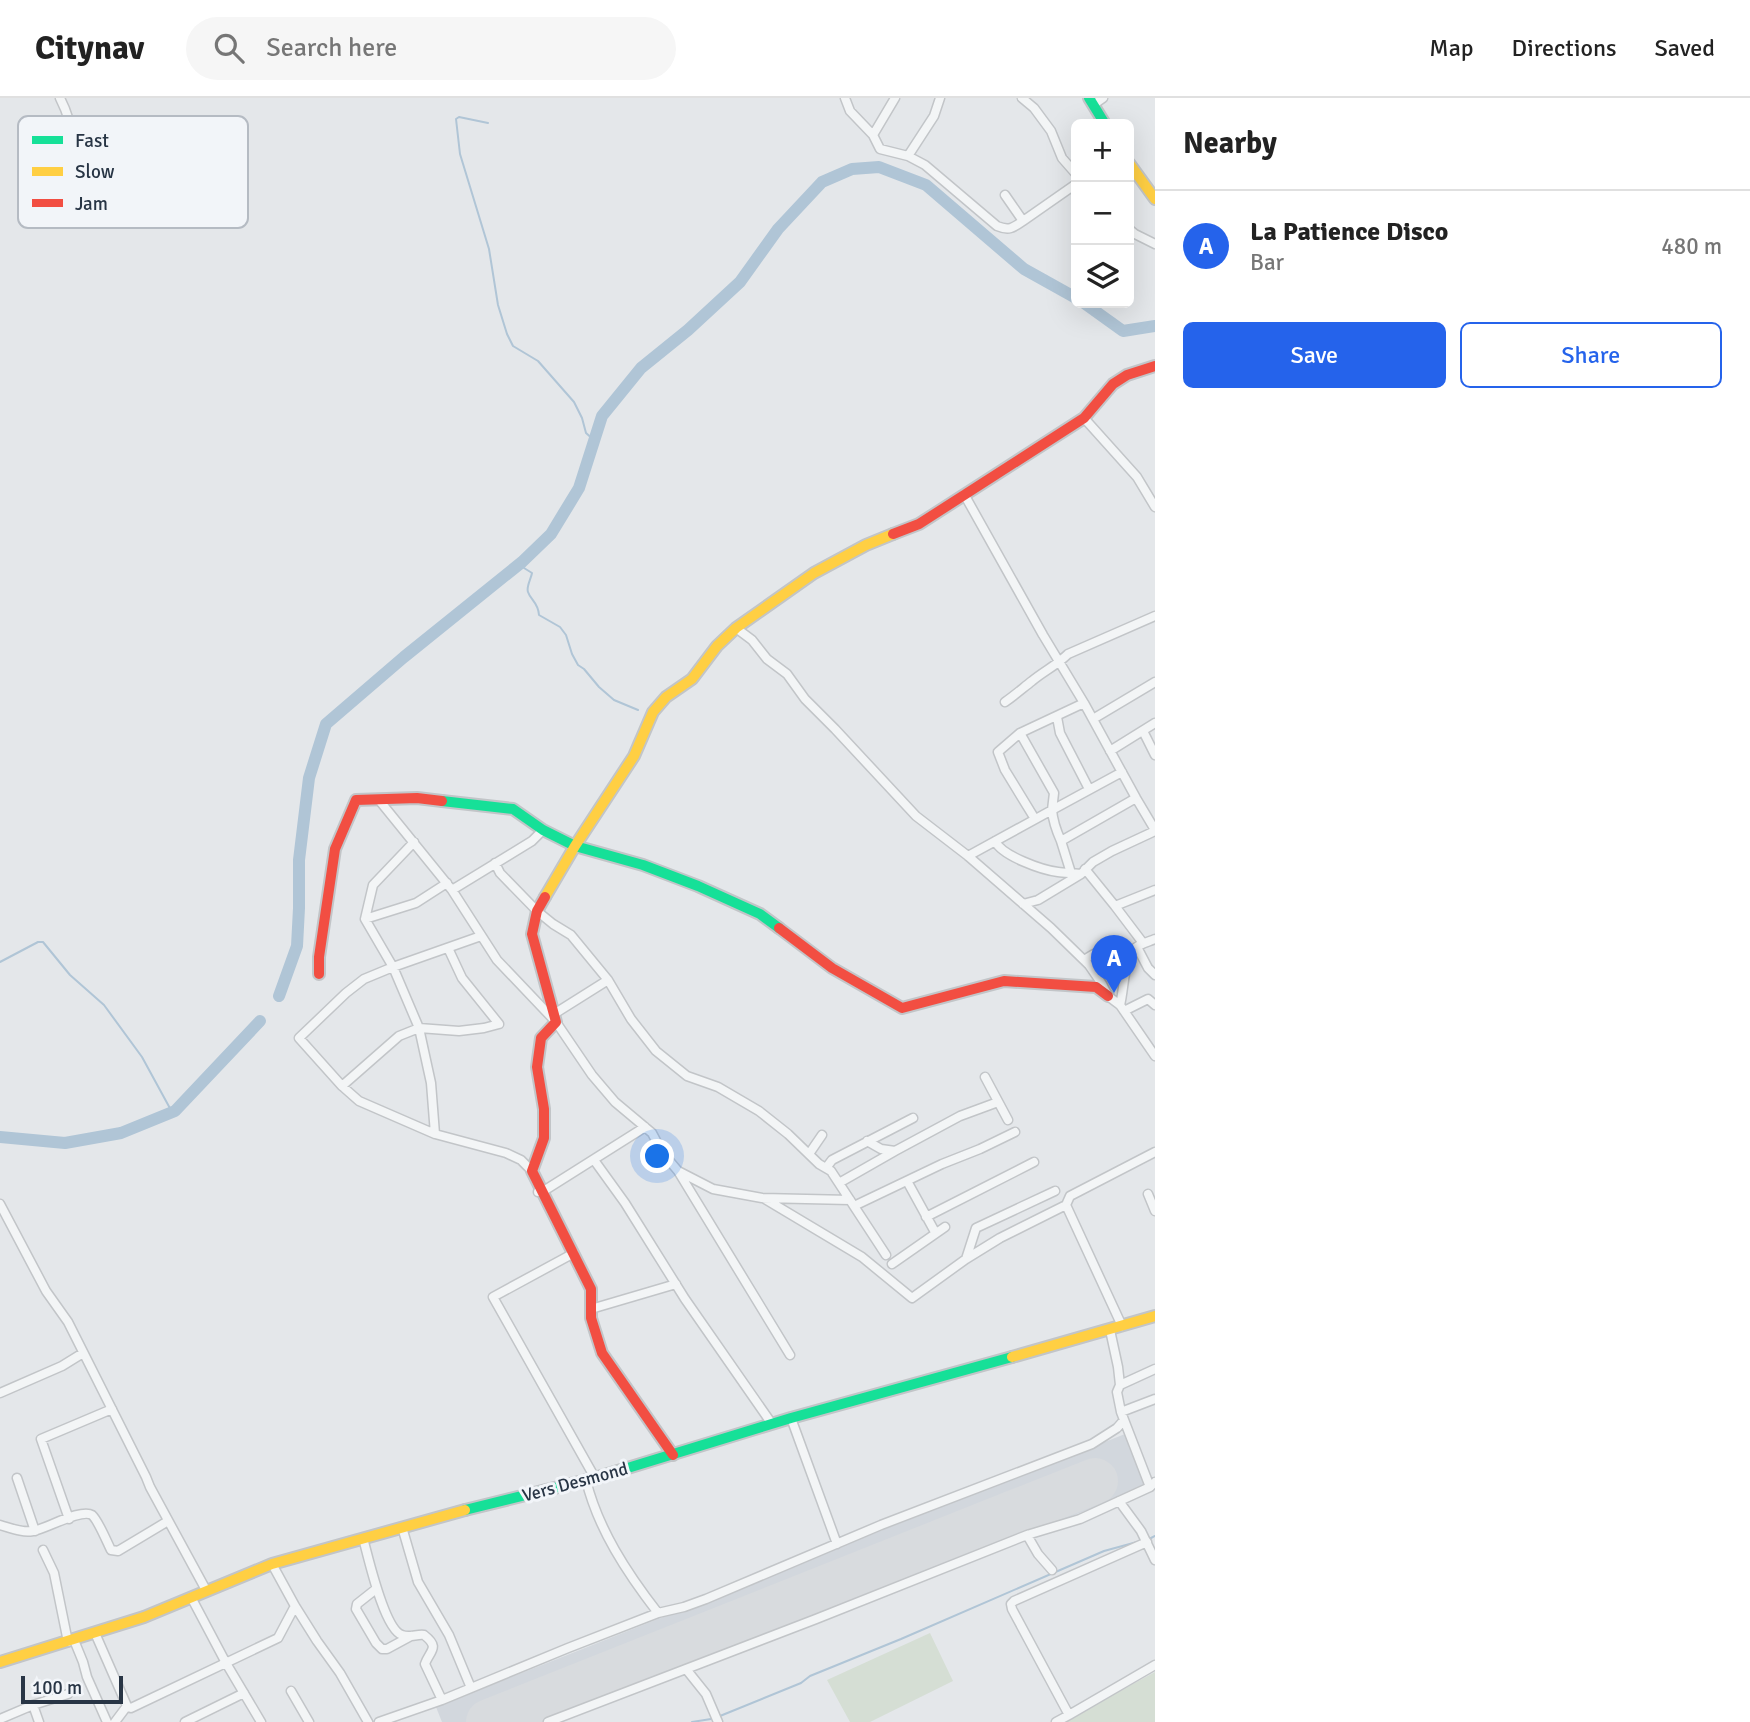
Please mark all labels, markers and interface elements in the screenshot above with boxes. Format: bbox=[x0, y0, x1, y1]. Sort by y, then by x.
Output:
search box bbox=[186, 17, 676, 80]
text: Citynav bbox=[35, 28, 144, 69]
icon: search bbox=[210, 29, 248, 67]
text: Search here bbox=[266, 32, 397, 64]
text: Map bbox=[1429, 33, 1474, 63]
text: Directions bbox=[1512, 33, 1617, 63]
text: Saved bbox=[1655, 33, 1715, 63]
legend bbox=[18, 116, 248, 228]
map controls bbox=[1071, 119, 1134, 308]
button: + bbox=[1071, 119, 1134, 182]
text: Nearby bbox=[1183, 125, 1277, 162]
text: Fast bbox=[75, 129, 109, 153]
text: Slow bbox=[75, 160, 115, 184]
button: − bbox=[1071, 182, 1134, 245]
text: Jam bbox=[75, 192, 108, 216]
text: La Patience Disco bbox=[1250, 216, 1448, 248]
text: A bbox=[1199, 232, 1213, 261]
text: 480 m bbox=[1661, 232, 1722, 261]
button: layers bbox=[1071, 245, 1134, 308]
text: Bar bbox=[1250, 248, 1284, 277]
button: Save bbox=[1183, 322, 1446, 388]
button: Share bbox=[1460, 322, 1722, 388]
pin: A bbox=[1091, 935, 1137, 993]
your location bbox=[640, 1139, 674, 1173]
street label: Vers Desmond bbox=[520, 1457, 630, 1507]
scale bar bbox=[21, 1673, 122, 1705]
text: 100 m bbox=[32, 1676, 82, 1700]

